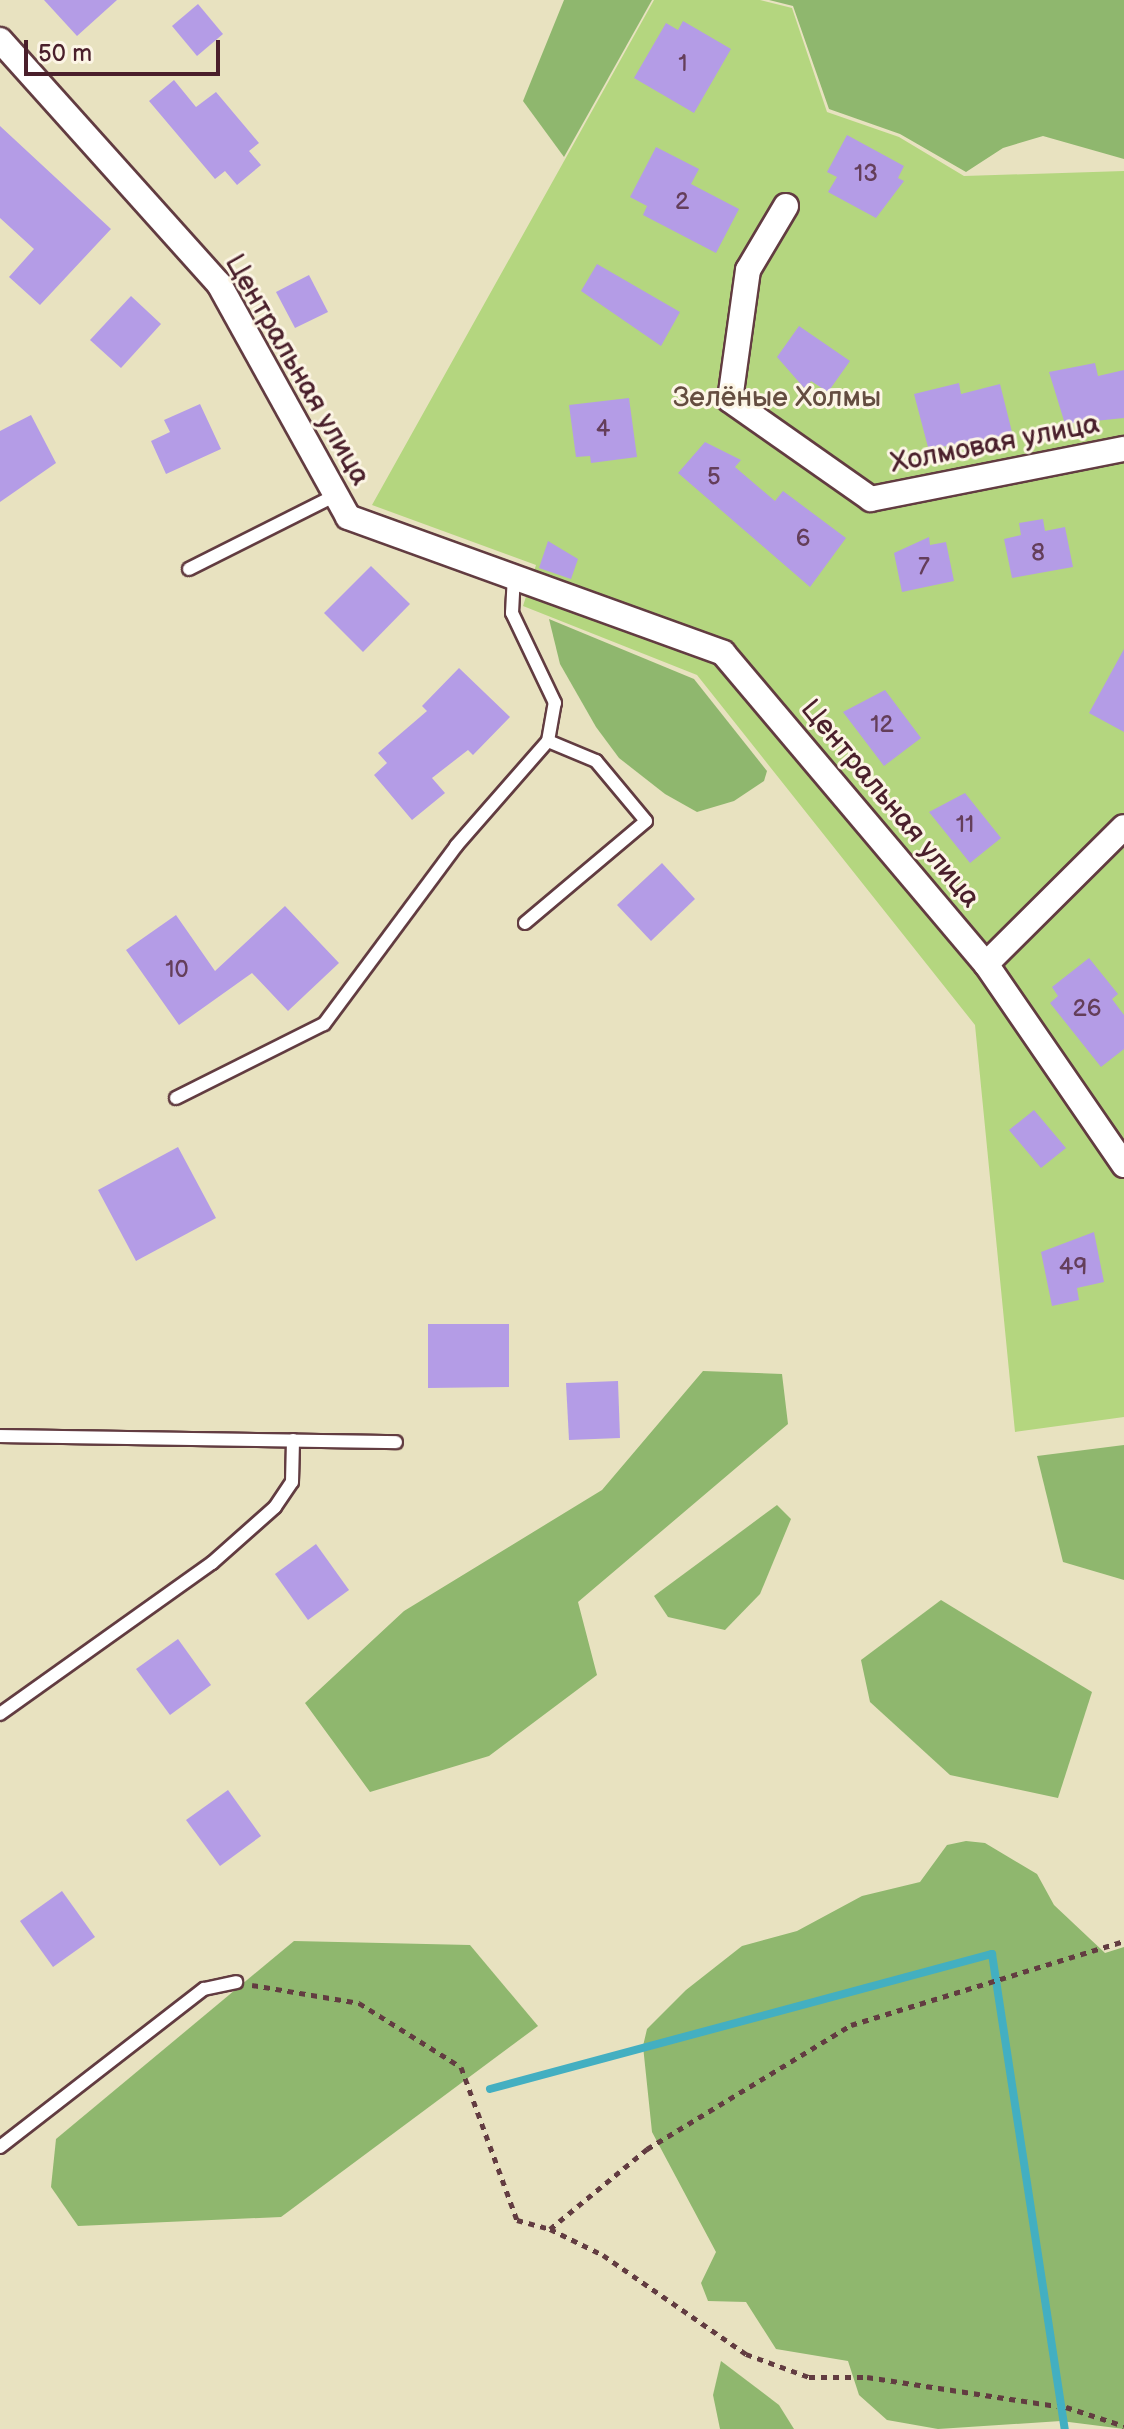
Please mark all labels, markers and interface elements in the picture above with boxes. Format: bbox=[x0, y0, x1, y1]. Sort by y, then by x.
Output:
scale bar bbox=[28, 24, 224, 74]
text: 50 m bbox=[38, 39, 92, 68]
house number: 1 bbox=[678, 50, 688, 78]
house number: 13 bbox=[854, 160, 878, 188]
house number: 2 bbox=[675, 188, 689, 216]
street label: Центральная улица bbox=[217, 249, 377, 491]
park label: Зелёные Холмы bbox=[673, 381, 881, 415]
street label: Холмовая улица bbox=[888, 407, 1102, 481]
house number: 4 bbox=[596, 415, 610, 443]
house number: 5 bbox=[707, 463, 721, 491]
house number: 6 bbox=[796, 525, 810, 553]
house number: 8 bbox=[1031, 539, 1045, 567]
house number: 7 bbox=[918, 553, 930, 581]
street label: Центральная улица bbox=[793, 693, 987, 915]
house number: 12 bbox=[870, 711, 894, 739]
house number: 11 bbox=[956, 811, 974, 839]
house number: 10 bbox=[165, 956, 189, 984]
house number: 26 bbox=[1073, 995, 1101, 1023]
house number: 49 bbox=[1059, 1253, 1087, 1281]

